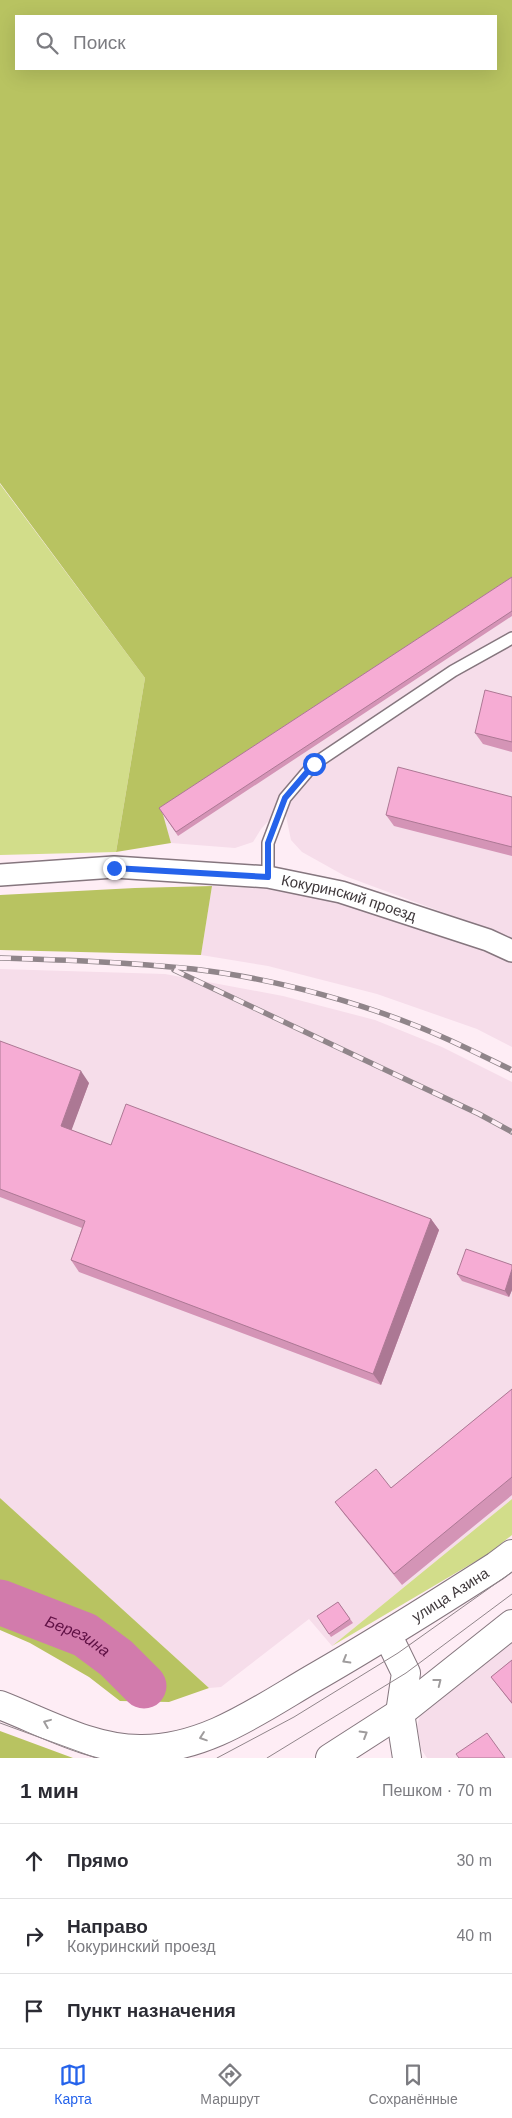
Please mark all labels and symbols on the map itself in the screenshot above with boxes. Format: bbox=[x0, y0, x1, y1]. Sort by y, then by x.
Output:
route start bbox=[303, 753, 326, 776]
route end bbox=[103, 857, 126, 880]
street label: Кокуринский проезд bbox=[280, 871, 419, 924]
street label: улица Азина bbox=[409, 1564, 492, 1625]
water label: Березина bbox=[43, 1612, 113, 1660]
one-way arrow bbox=[342, 1654, 351, 1664]
one-way arrow bbox=[433, 1679, 442, 1688]
one-way arrow bbox=[43, 1719, 52, 1729]
one-way arrow bbox=[199, 1731, 208, 1741]
one-way arrow bbox=[359, 1731, 368, 1741]

